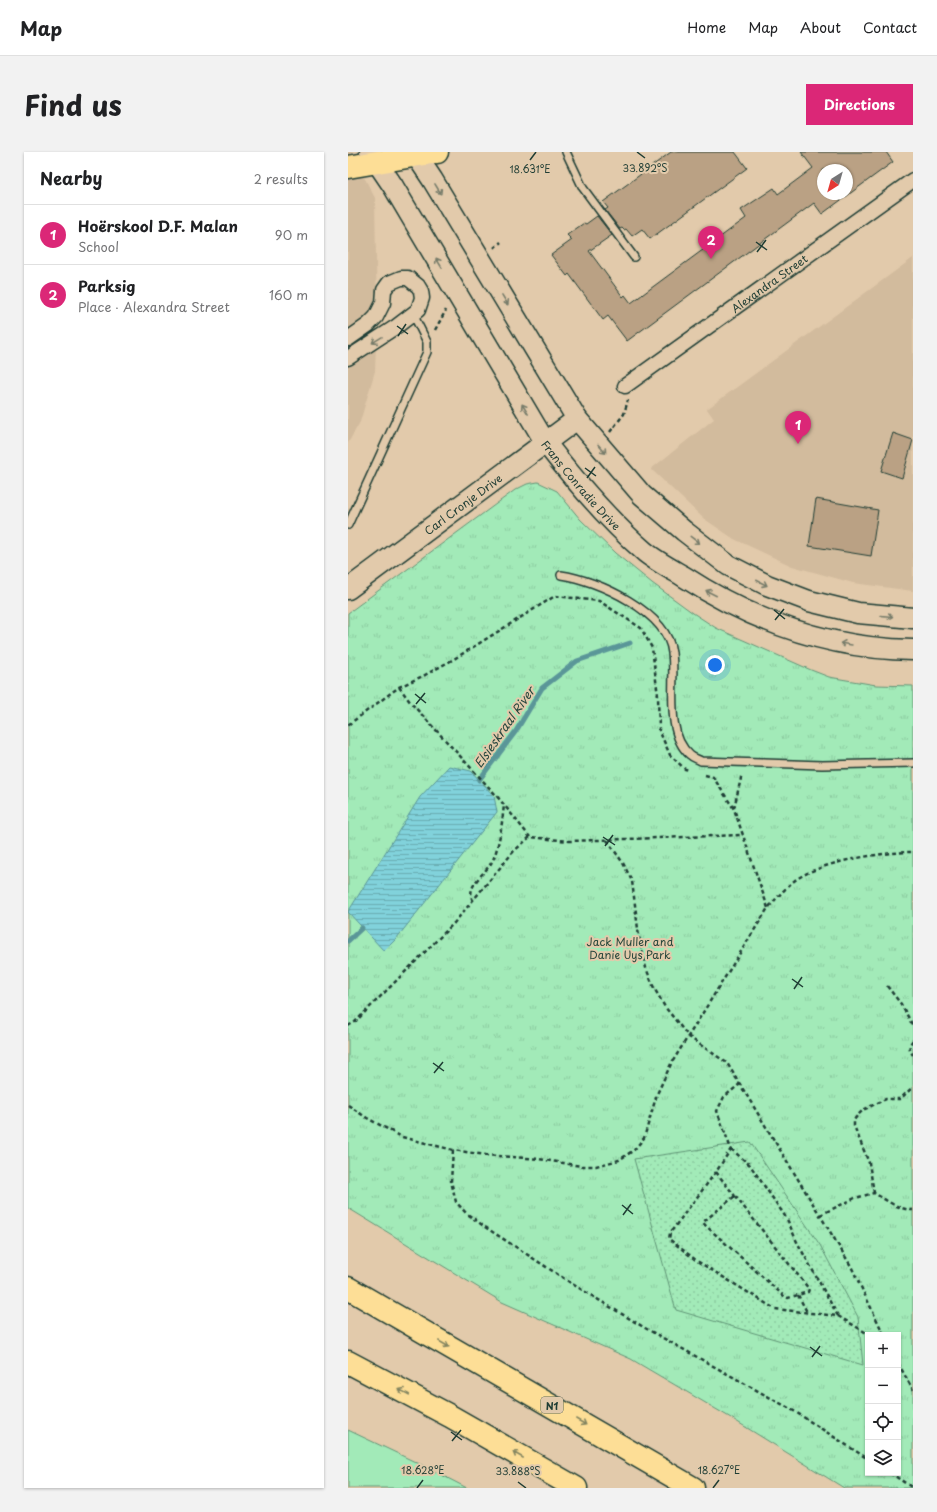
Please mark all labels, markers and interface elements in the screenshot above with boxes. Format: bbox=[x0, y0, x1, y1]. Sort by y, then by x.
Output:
text: Map bbox=[20, 14, 62, 42]
text: Home bbox=[687, 17, 726, 38]
text: Map bbox=[748, 17, 778, 38]
text: About bbox=[800, 17, 841, 38]
text: Contact bbox=[863, 17, 917, 38]
text: Find us bbox=[24, 83, 122, 126]
button: Directions bbox=[806, 84, 913, 125]
text: 33.892°S bbox=[623, 160, 667, 175]
text: 18.631°E bbox=[510, 161, 551, 176]
north arrow bbox=[817, 164, 853, 200]
text: Nearby bbox=[40, 165, 102, 191]
text: 2 results bbox=[254, 169, 308, 188]
one-way arrow bbox=[434, 183, 442, 195]
text: Hoërskool D.F. Malan bbox=[78, 214, 238, 237]
text: 1 bbox=[50, 225, 56, 244]
text: 90 m bbox=[275, 225, 308, 244]
pin: 2 bbox=[698, 226, 724, 259]
text: School bbox=[78, 237, 119, 256]
street label: Alexandra Street bbox=[727, 249, 811, 316]
one-way arrow bbox=[434, 257, 442, 269]
text: Parksig bbox=[78, 274, 135, 297]
text: 2 bbox=[48, 285, 58, 304]
text: 160 m bbox=[269, 285, 308, 304]
one-way arrow bbox=[501, 294, 509, 306]
text: Place · Alexandra Street bbox=[78, 297, 230, 316]
one-way arrow bbox=[371, 336, 383, 344]
one-way arrow bbox=[521, 404, 529, 415]
pin: 1 bbox=[785, 411, 811, 444]
street label: Frans Conradie Drive bbox=[538, 436, 625, 534]
one-way arrow bbox=[597, 444, 606, 455]
street label: Carl Cronje Drive bbox=[420, 469, 506, 538]
one-way arrow bbox=[689, 535, 700, 544]
one-way arrow bbox=[756, 580, 768, 587]
one-way arrow bbox=[705, 589, 717, 597]
one-way arrow bbox=[880, 612, 893, 619]
one-way arrow bbox=[840, 640, 853, 648]
your location bbox=[705, 655, 725, 675]
water label: Elsieskraal River bbox=[469, 681, 540, 771]
park label: Jack Muller and Danie Uys Park bbox=[587, 933, 674, 963]
map controls bbox=[865, 1332, 901, 1476]
button: + bbox=[865, 1332, 901, 1368]
one-way arrow bbox=[438, 1340, 450, 1348]
button: − bbox=[865, 1368, 901, 1404]
one-way arrow bbox=[398, 1388, 410, 1395]
road number: N1 bbox=[541, 1397, 563, 1413]
button: locate bbox=[865, 1404, 901, 1440]
one-way arrow bbox=[575, 1419, 587, 1427]
button: layers bbox=[865, 1440, 901, 1476]
one-way arrow bbox=[512, 1451, 524, 1458]
text: 18.628°E bbox=[401, 1462, 445, 1477]
text: 18.627°E bbox=[698, 1462, 740, 1477]
text: 33.888°S bbox=[496, 1463, 540, 1478]

